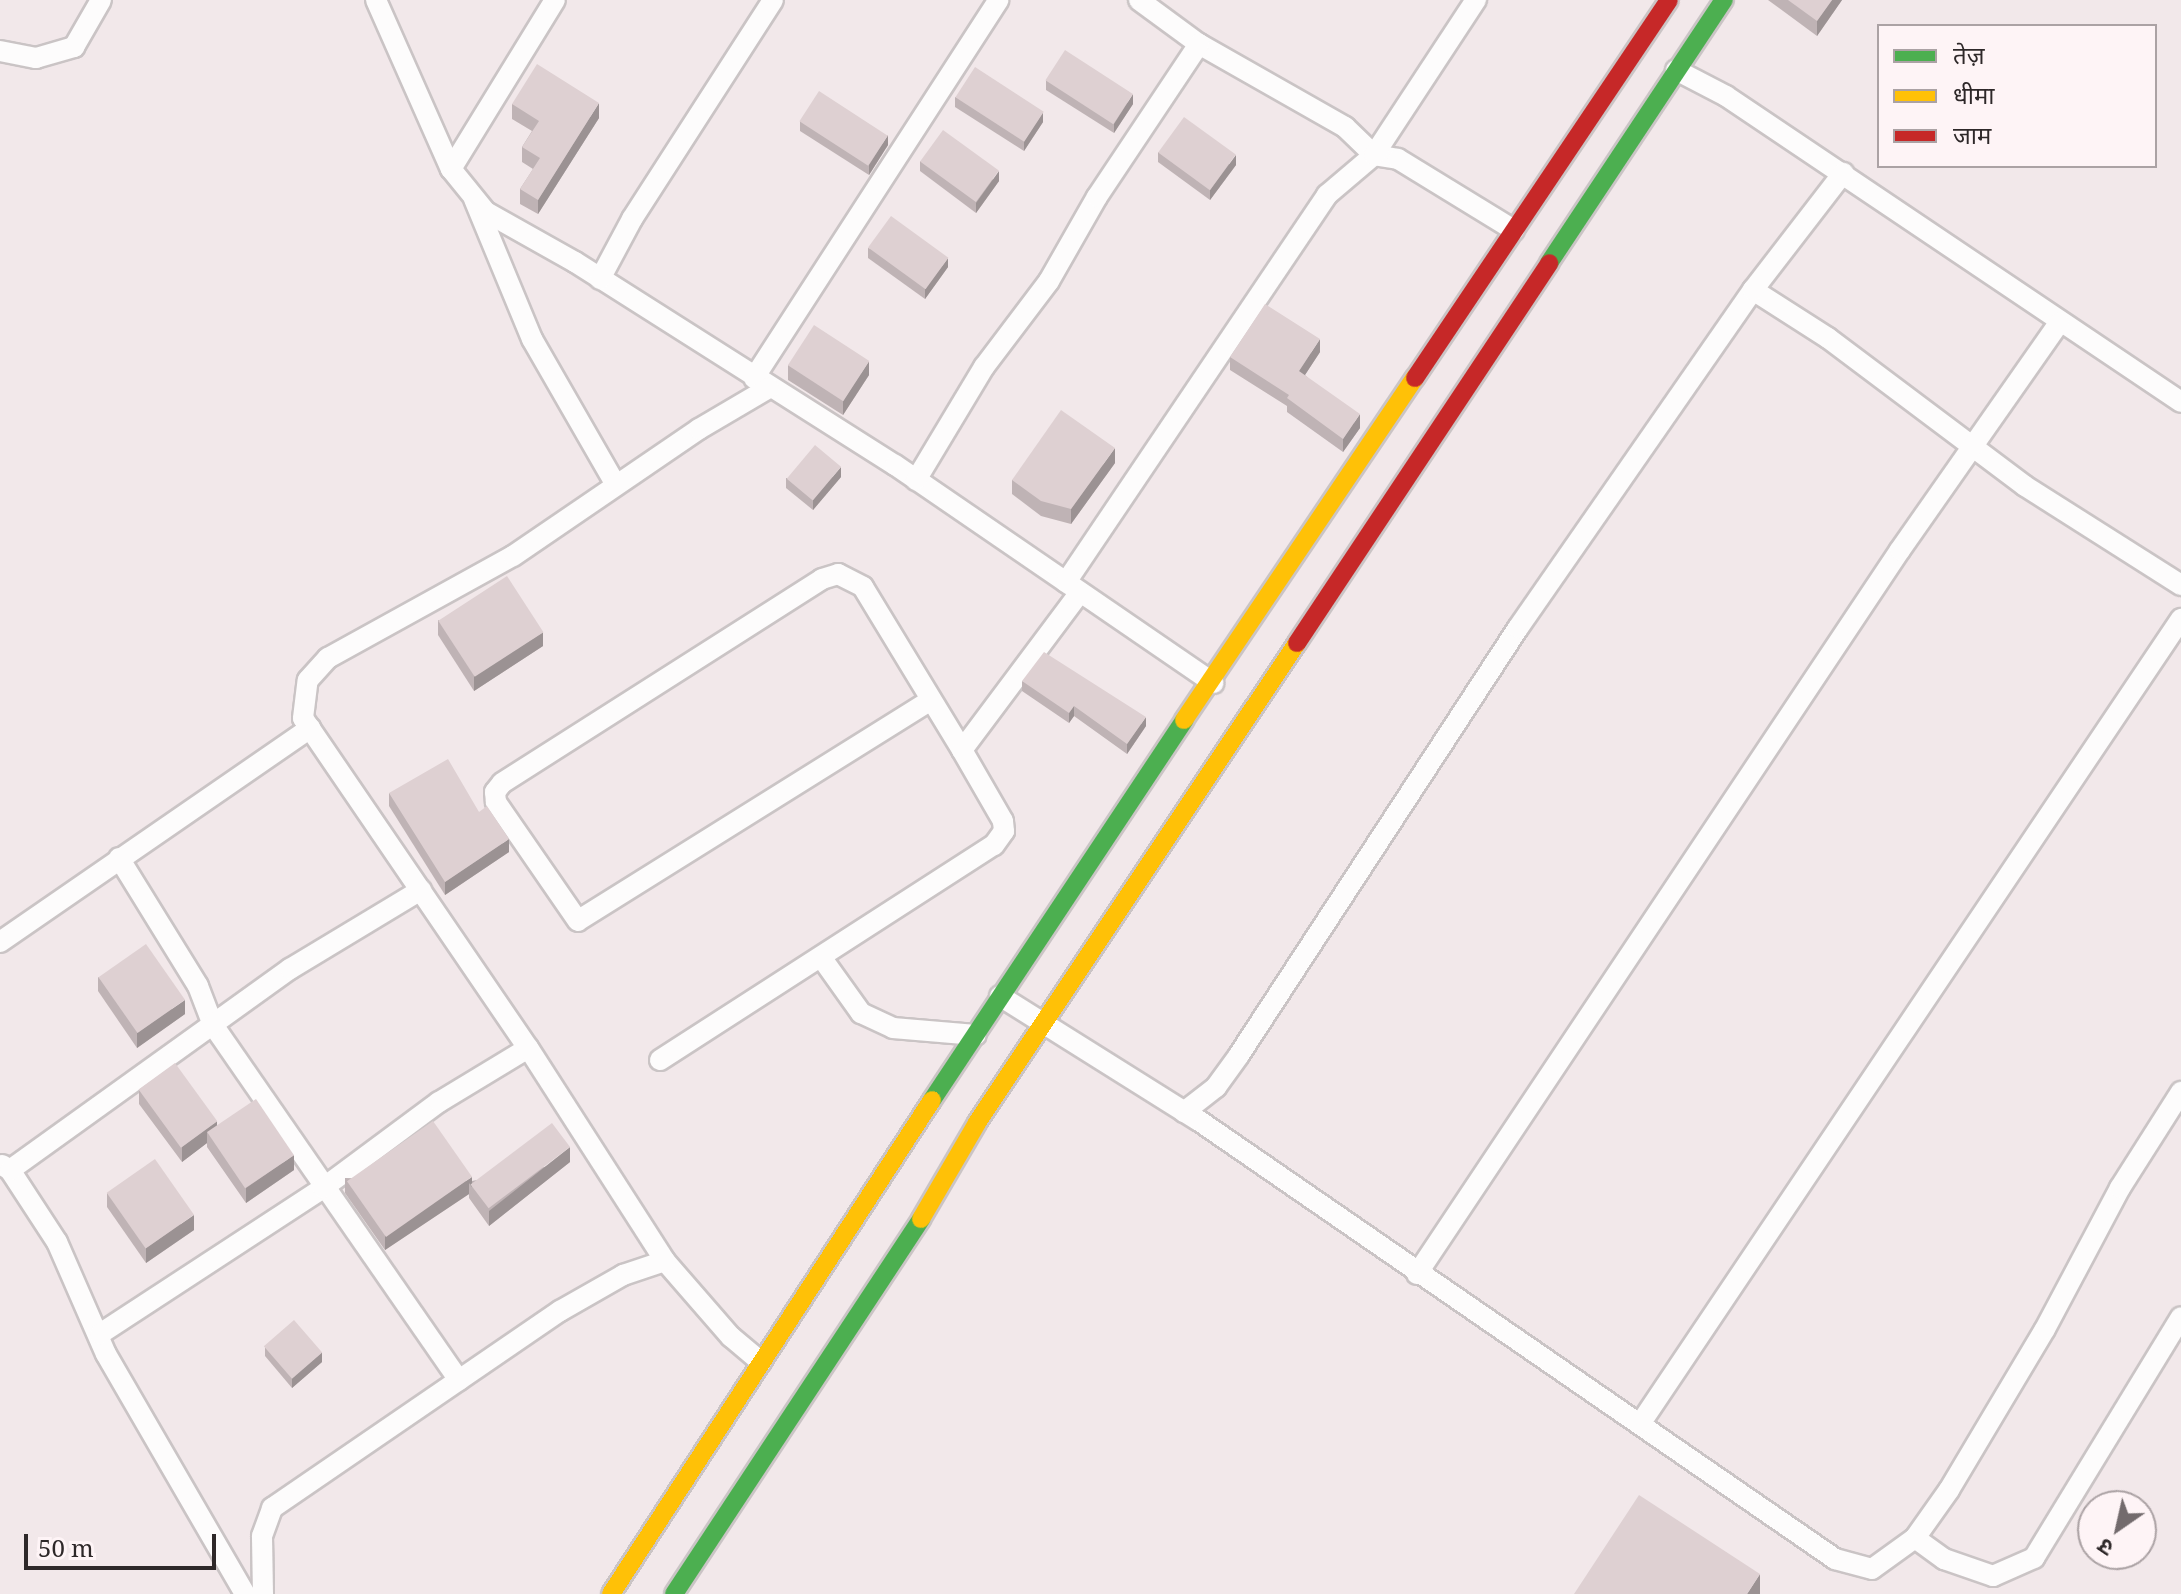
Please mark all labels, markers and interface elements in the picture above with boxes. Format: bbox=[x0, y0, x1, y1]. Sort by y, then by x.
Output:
legend bbox=[1877, 24, 2157, 168]
text: तेज़ bbox=[1953, 38, 1985, 71]
text: धीमा bbox=[1953, 78, 1995, 111]
text: जाम bbox=[1953, 118, 1991, 151]
north arrow bbox=[2077, 1490, 2157, 1570]
scale bar bbox=[28, 1518, 220, 1568]
text: 50 m bbox=[38, 1531, 94, 1564]
text: उ bbox=[2091, 1532, 2118, 1564]

